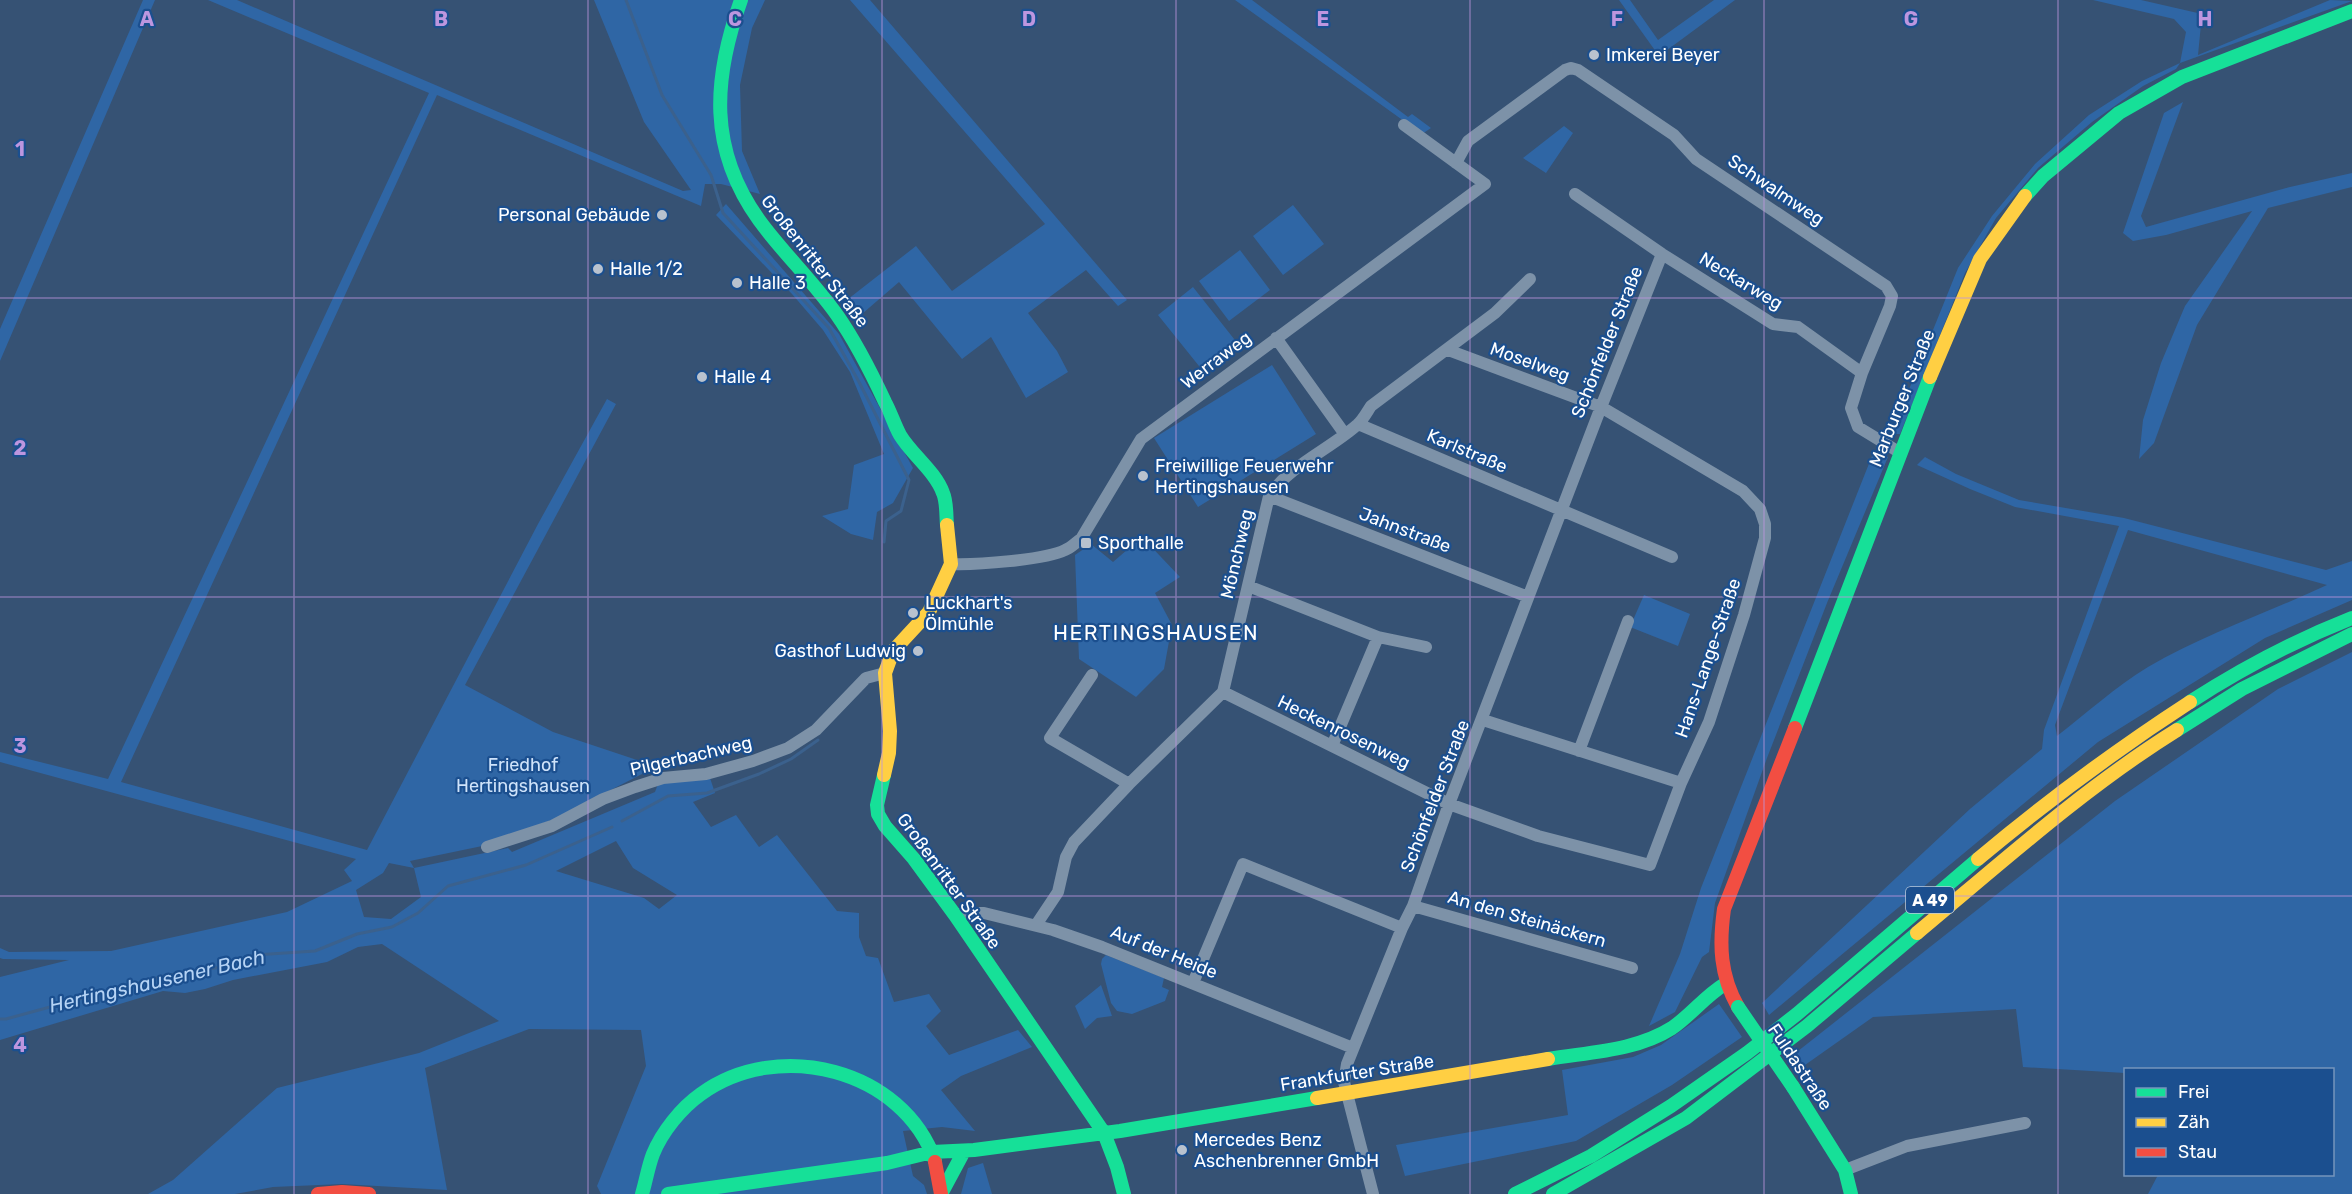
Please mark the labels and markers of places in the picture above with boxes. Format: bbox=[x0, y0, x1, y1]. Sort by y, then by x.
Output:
place label: Imkerei Beyer bbox=[1606, 44, 1720, 66]
marker: Imkerei Beyer bbox=[1587, 48, 1601, 62]
place label: Personal Gebäude bbox=[498, 204, 650, 226]
marker: Personal Gebäude bbox=[655, 208, 669, 222]
place label: Halle 1/2 bbox=[610, 258, 683, 280]
marker: Halle 1/2 bbox=[591, 262, 605, 276]
place label: Halle 3 bbox=[749, 272, 806, 294]
marker: Halle 3 bbox=[730, 276, 744, 290]
place label: Halle 4 bbox=[714, 366, 771, 388]
marker: Halle 4 bbox=[695, 370, 709, 384]
place label: Freiwillige Feuerwehr Hertingshausen bbox=[1155, 455, 1334, 498]
marker: Freiwillige Feuerwehr Hertingshausen bbox=[1136, 469, 1150, 483]
place label: Sporthalle bbox=[1098, 532, 1184, 554]
marker: Sporthalle bbox=[1079, 536, 1093, 550]
place label: Luckhart's Ölmühle bbox=[925, 592, 1012, 635]
marker: Luckhart's Ölmühle bbox=[906, 606, 920, 620]
place label: Gasthof Ludwig bbox=[775, 640, 906, 662]
marker: Gasthof Ludwig bbox=[911, 644, 925, 658]
place label: Mercedes Benz Aschenbrenner GmbH bbox=[1194, 1129, 1379, 1172]
marker: Mercedes Benz Aschenbrenner GmbH bbox=[1175, 1143, 1189, 1157]

